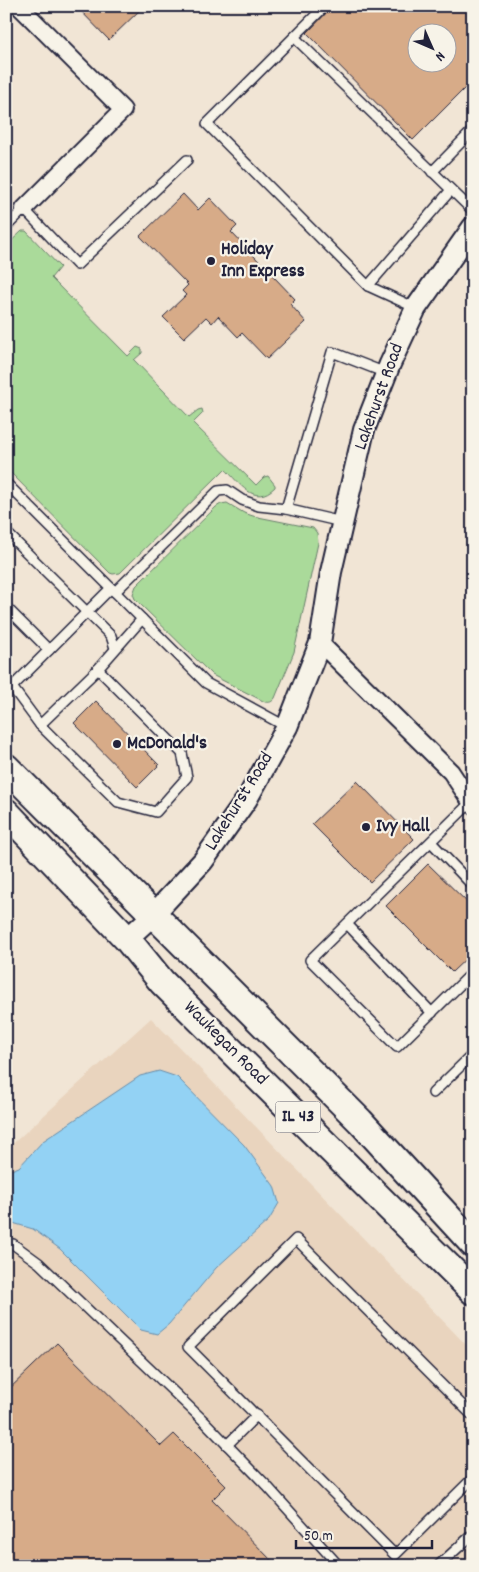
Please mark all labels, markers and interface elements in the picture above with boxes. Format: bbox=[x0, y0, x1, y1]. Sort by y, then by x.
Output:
north arrow bbox=[406, 22, 456, 72]
text: N bbox=[430, 46, 449, 65]
place label: Holiday Inn Express bbox=[221, 237, 305, 286]
marker: Holiday Inn Express bbox=[205, 255, 217, 267]
street label: Lakehurst Road bbox=[348, 340, 412, 454]
place label: McDonald's bbox=[127, 731, 207, 758]
marker: McDonald's bbox=[111, 738, 123, 750]
street label: Lakehurst Road bbox=[199, 747, 281, 857]
place label: Ivy Hall bbox=[376, 814, 430, 841]
marker: Ivy Hall bbox=[360, 821, 372, 833]
street label: Waukegan Road bbox=[177, 996, 273, 1092]
road number: IL 43 bbox=[276, 1102, 320, 1132]
scale bar bbox=[296, 1517, 433, 1549]
text: 50 m bbox=[304, 1526, 333, 1548]

